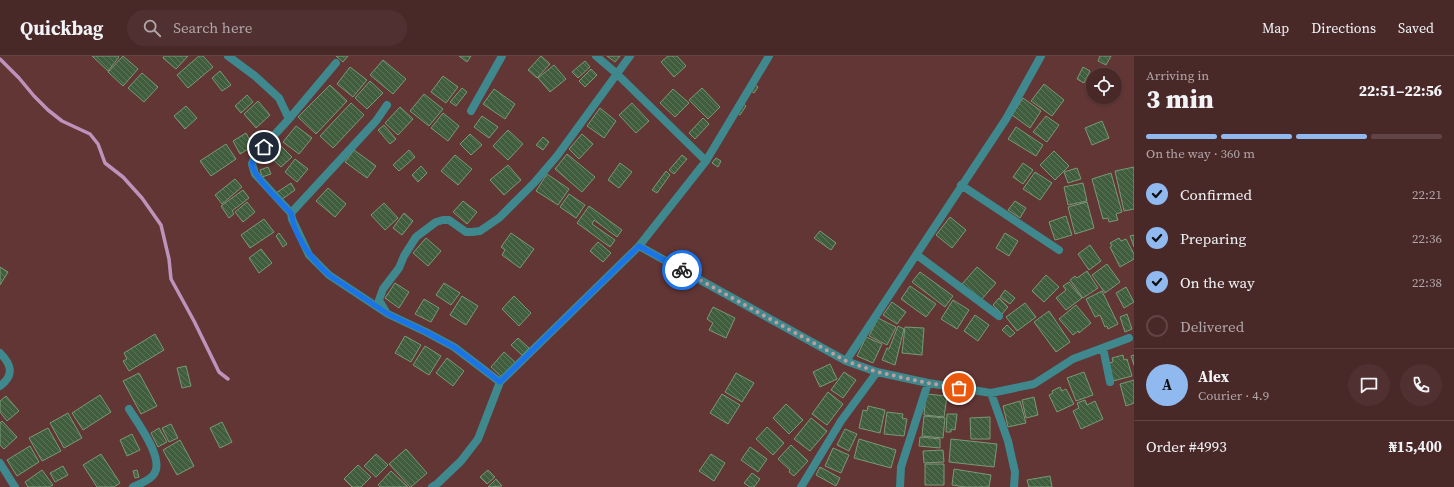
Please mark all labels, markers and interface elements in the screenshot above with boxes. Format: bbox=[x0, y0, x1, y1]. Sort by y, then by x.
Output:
search box bbox=[127, 10, 407, 46]
text: Quickbag bbox=[20, 15, 103, 41]
icon: search bbox=[141, 17, 163, 39]
text: Search here bbox=[173, 17, 252, 38]
text: Map bbox=[1262, 18, 1289, 38]
text: Directions bbox=[1311, 18, 1376, 38]
text: Saved bbox=[1398, 18, 1434, 38]
text: Arriving in bbox=[1146, 67, 1209, 84]
map controls bbox=[1086, 68, 1122, 104]
button: locate bbox=[1086, 68, 1122, 104]
text: 22:51–22:56 bbox=[1359, 80, 1442, 101]
text: 3 min bbox=[1146, 81, 1214, 117]
pin bbox=[247, 130, 281, 164]
icon: home bbox=[253, 136, 275, 158]
text: On the way · 360 m bbox=[1146, 145, 1255, 162]
icon: check bbox=[1146, 183, 1168, 205]
text: Confirmed bbox=[1180, 184, 1252, 205]
text: 22:21 bbox=[1412, 186, 1442, 203]
icon: check bbox=[1146, 227, 1168, 249]
text: Preparing bbox=[1180, 228, 1246, 249]
text: 22:36 bbox=[1412, 230, 1442, 247]
courier bbox=[662, 250, 702, 290]
icon: bike bbox=[671, 259, 693, 281]
icon: check bbox=[1146, 271, 1168, 293]
text: On the way bbox=[1180, 272, 1255, 293]
text: 22:38 bbox=[1412, 274, 1442, 291]
text: Delivered bbox=[1180, 316, 1244, 337]
button: chat bbox=[1348, 364, 1390, 406]
button: phone bbox=[1400, 364, 1442, 406]
text: Alex bbox=[1198, 366, 1229, 387]
pin bbox=[942, 371, 976, 405]
text: A bbox=[1162, 374, 1172, 395]
icon: bag bbox=[948, 377, 970, 399]
text: Courier · 4.9 bbox=[1198, 387, 1269, 404]
text: Order #4993 bbox=[1146, 436, 1227, 457]
text: ₦15,400 bbox=[1389, 436, 1442, 457]

